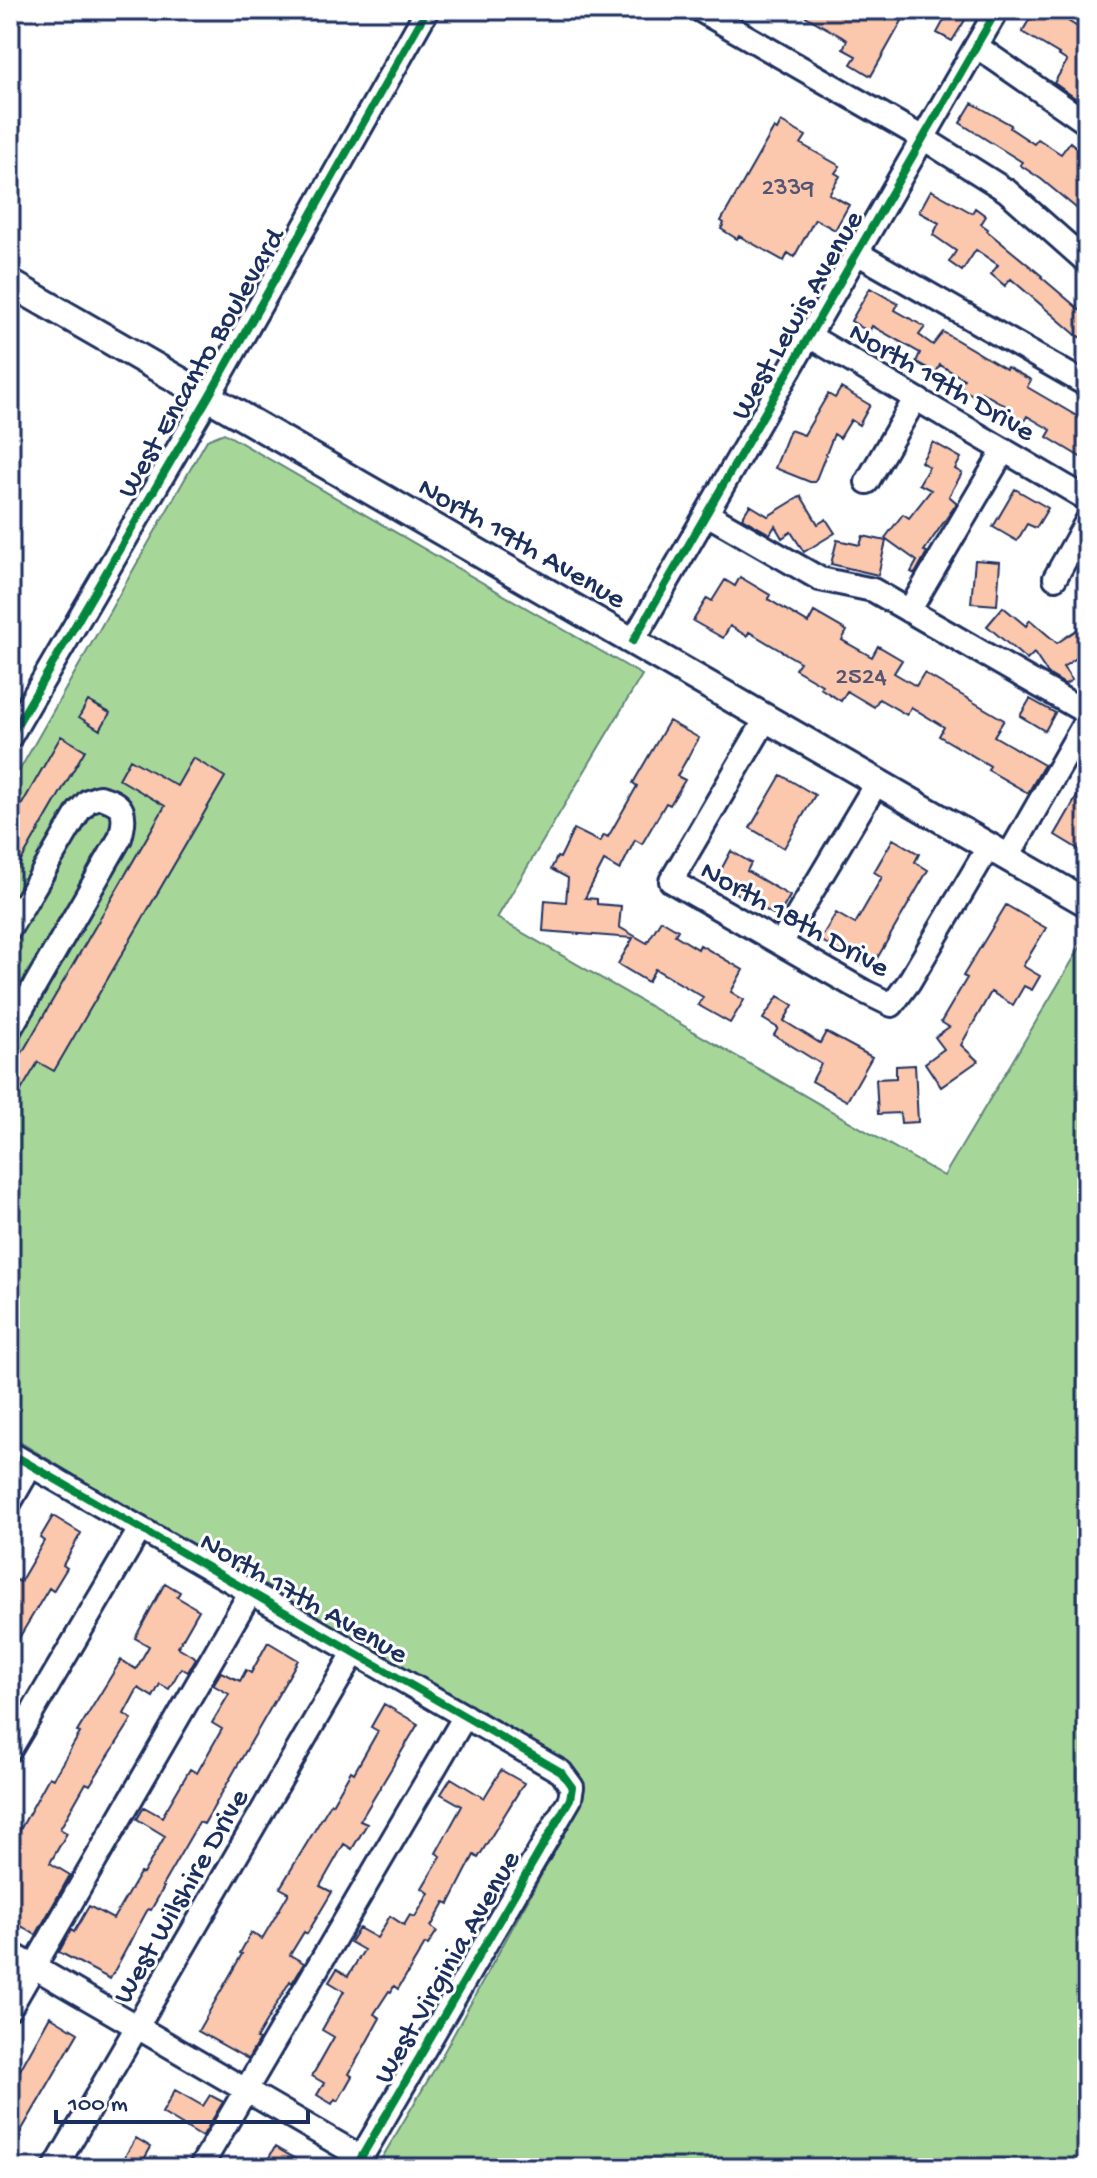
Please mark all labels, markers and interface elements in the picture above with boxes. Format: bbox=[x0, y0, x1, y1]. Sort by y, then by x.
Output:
house number: 2339 bbox=[762, 174, 814, 205]
street label: West Lewis Avenue bbox=[725, 205, 873, 427]
street label: West Encanto Boulevard bbox=[111, 221, 296, 505]
street label: North 19th Drive bbox=[841, 316, 1041, 452]
street label: North 19th Avenue bbox=[411, 471, 631, 619]
house number: 2524 bbox=[835, 663, 887, 694]
street label: North 18th Drive bbox=[693, 855, 895, 988]
street label: North 17th Avenue bbox=[192, 1526, 414, 1674]
street label: West Wilshire Drive bbox=[107, 1783, 259, 2011]
street label: West Virginia Avenue bbox=[368, 1845, 530, 2091]
scale bar bbox=[56, 2074, 308, 2124]
text: 100 m bbox=[67, 2091, 128, 2120]

